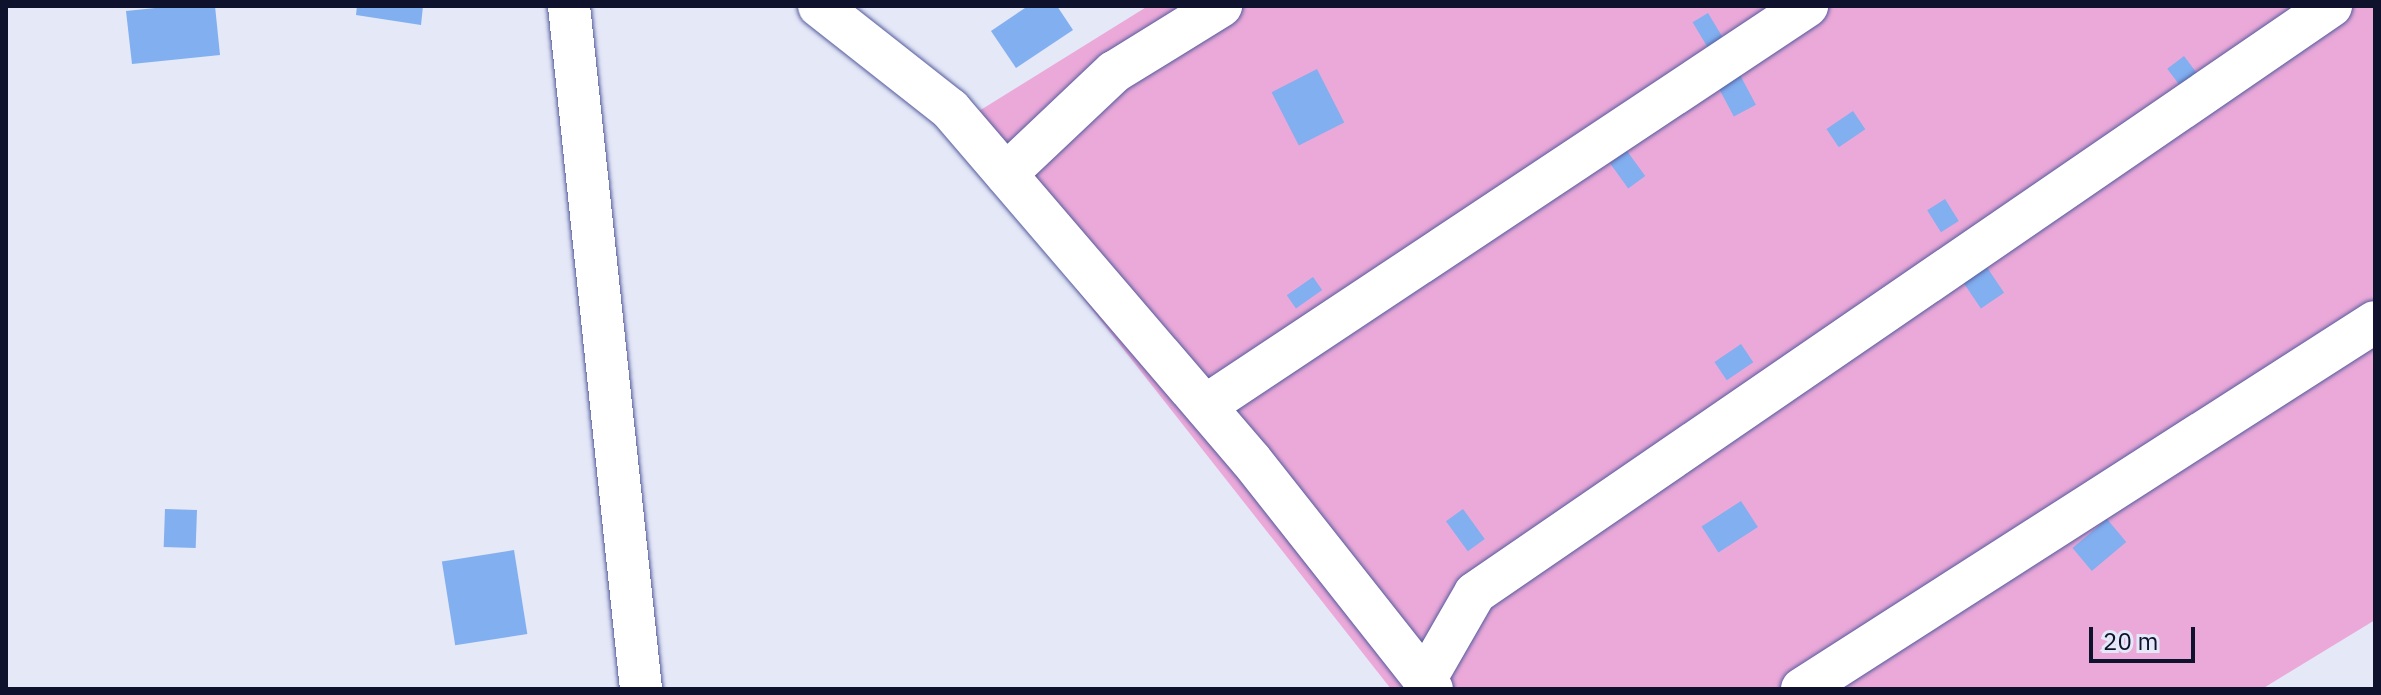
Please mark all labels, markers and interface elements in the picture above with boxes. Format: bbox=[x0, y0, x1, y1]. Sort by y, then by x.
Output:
scale bar bbox=[2093, 611, 2199, 661]
text: 20 m bbox=[2103, 625, 2158, 657]

